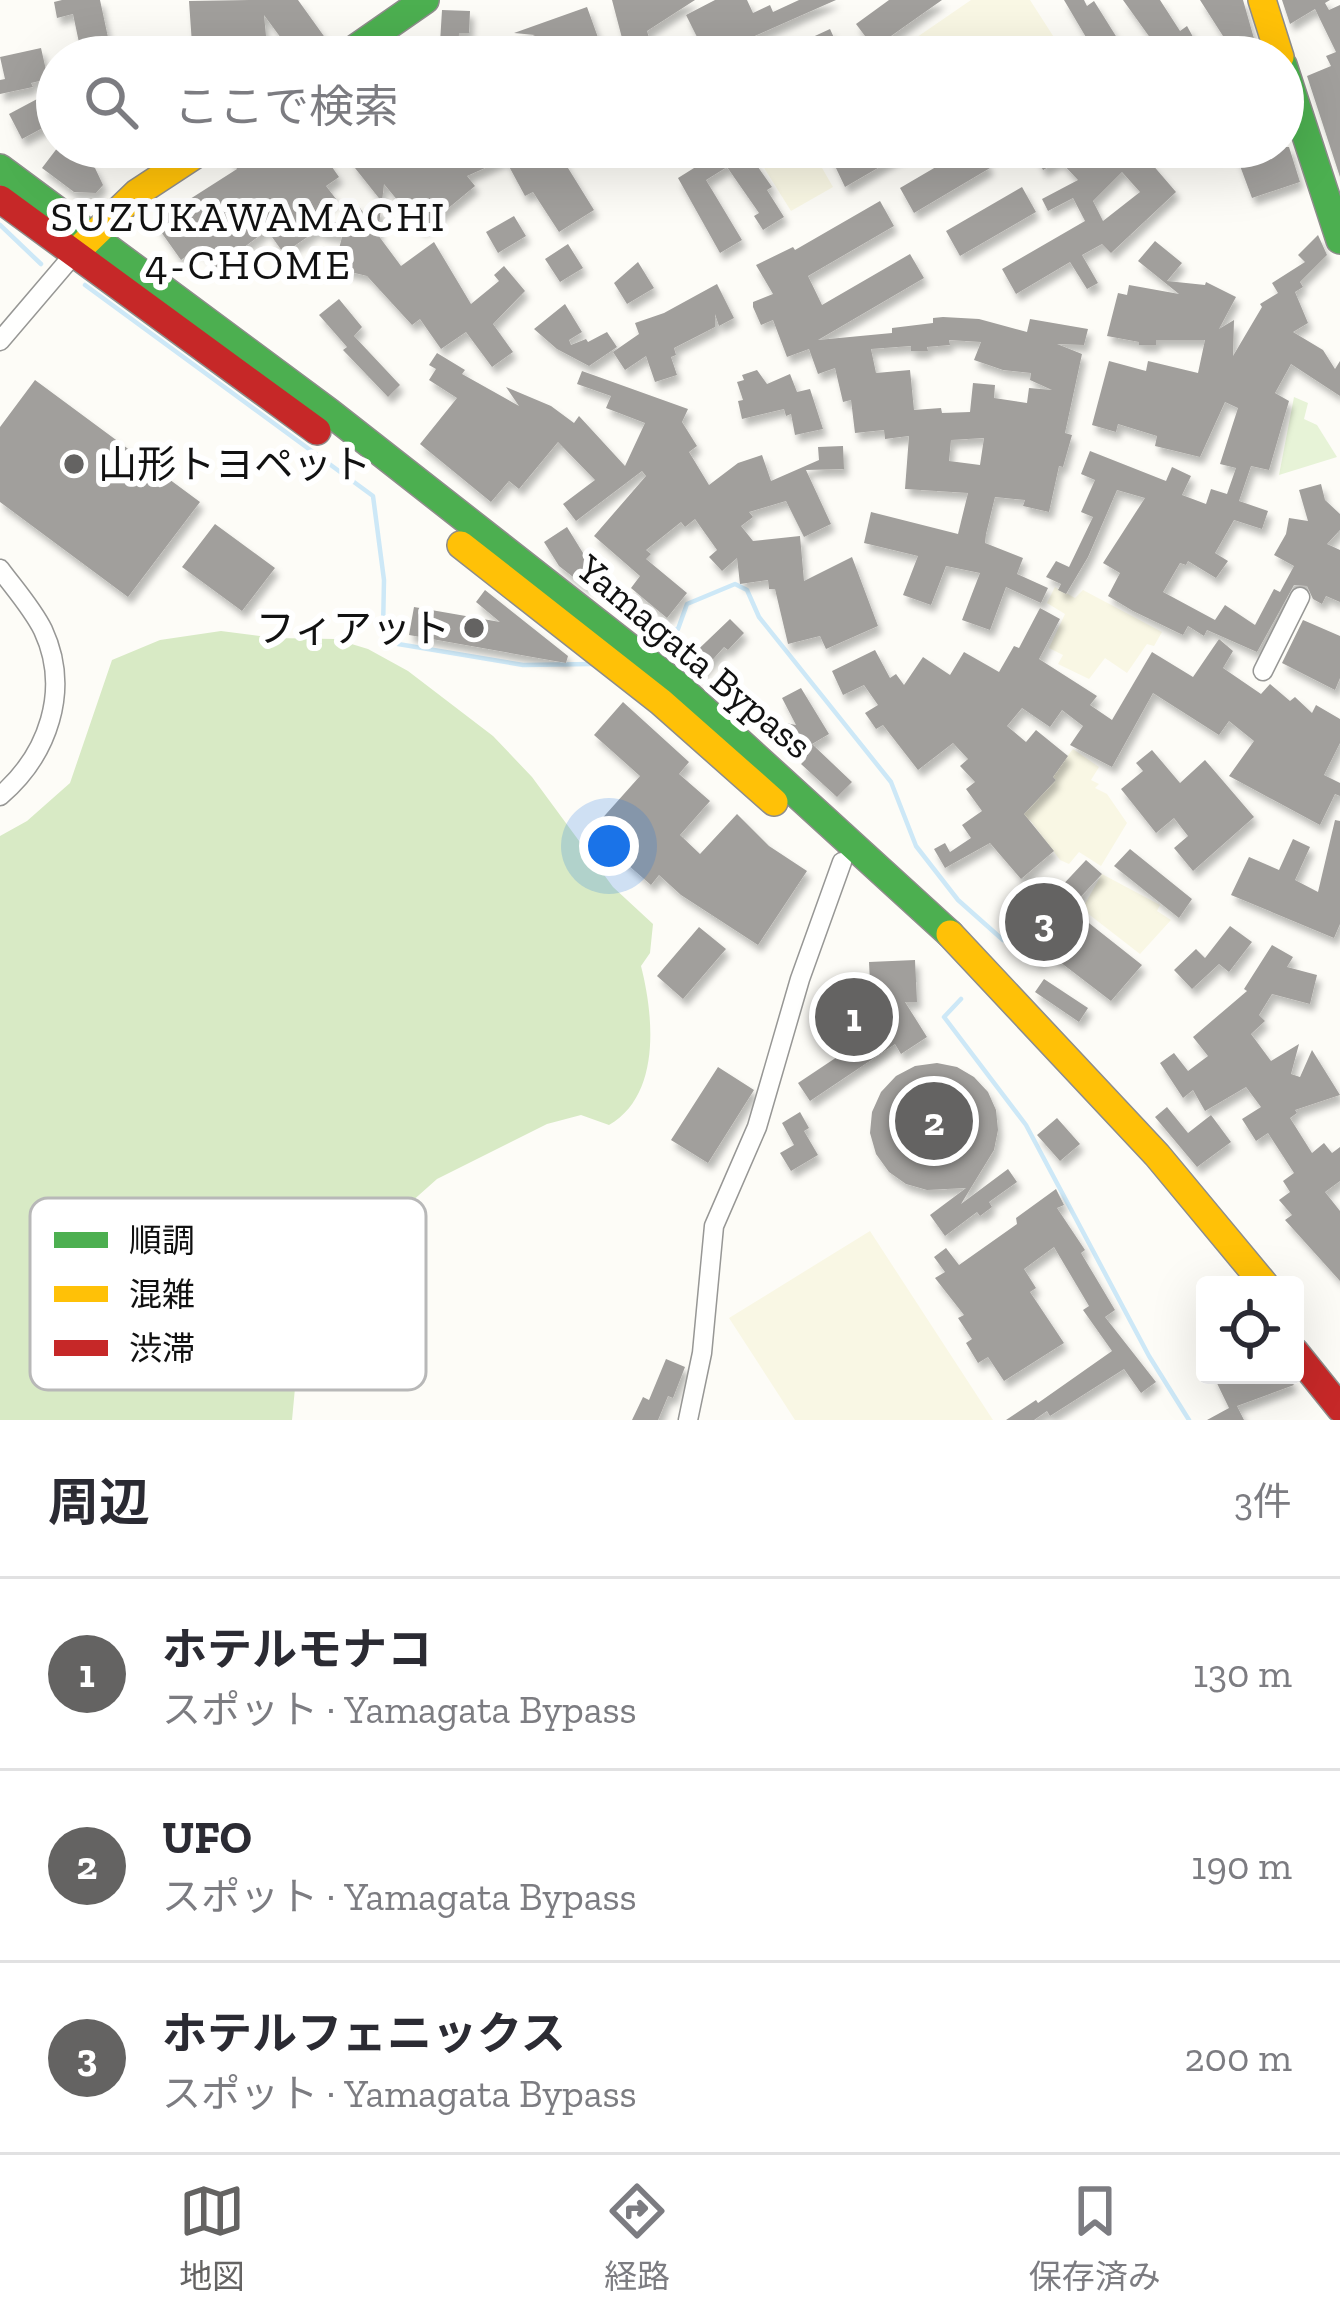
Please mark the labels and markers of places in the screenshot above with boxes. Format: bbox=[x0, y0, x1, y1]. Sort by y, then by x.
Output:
place label: 山形トヨペット bbox=[98, 441, 371, 488]
marker: 山形トヨペット bbox=[61, 451, 87, 477]
place label: フィアット bbox=[256, 605, 450, 652]
marker: フィアット bbox=[461, 615, 487, 641]
pin: 3 bbox=[1005, 877, 1083, 967]
pin: 1 bbox=[815, 972, 893, 1062]
pin: 2 bbox=[895, 1076, 973, 1166]

